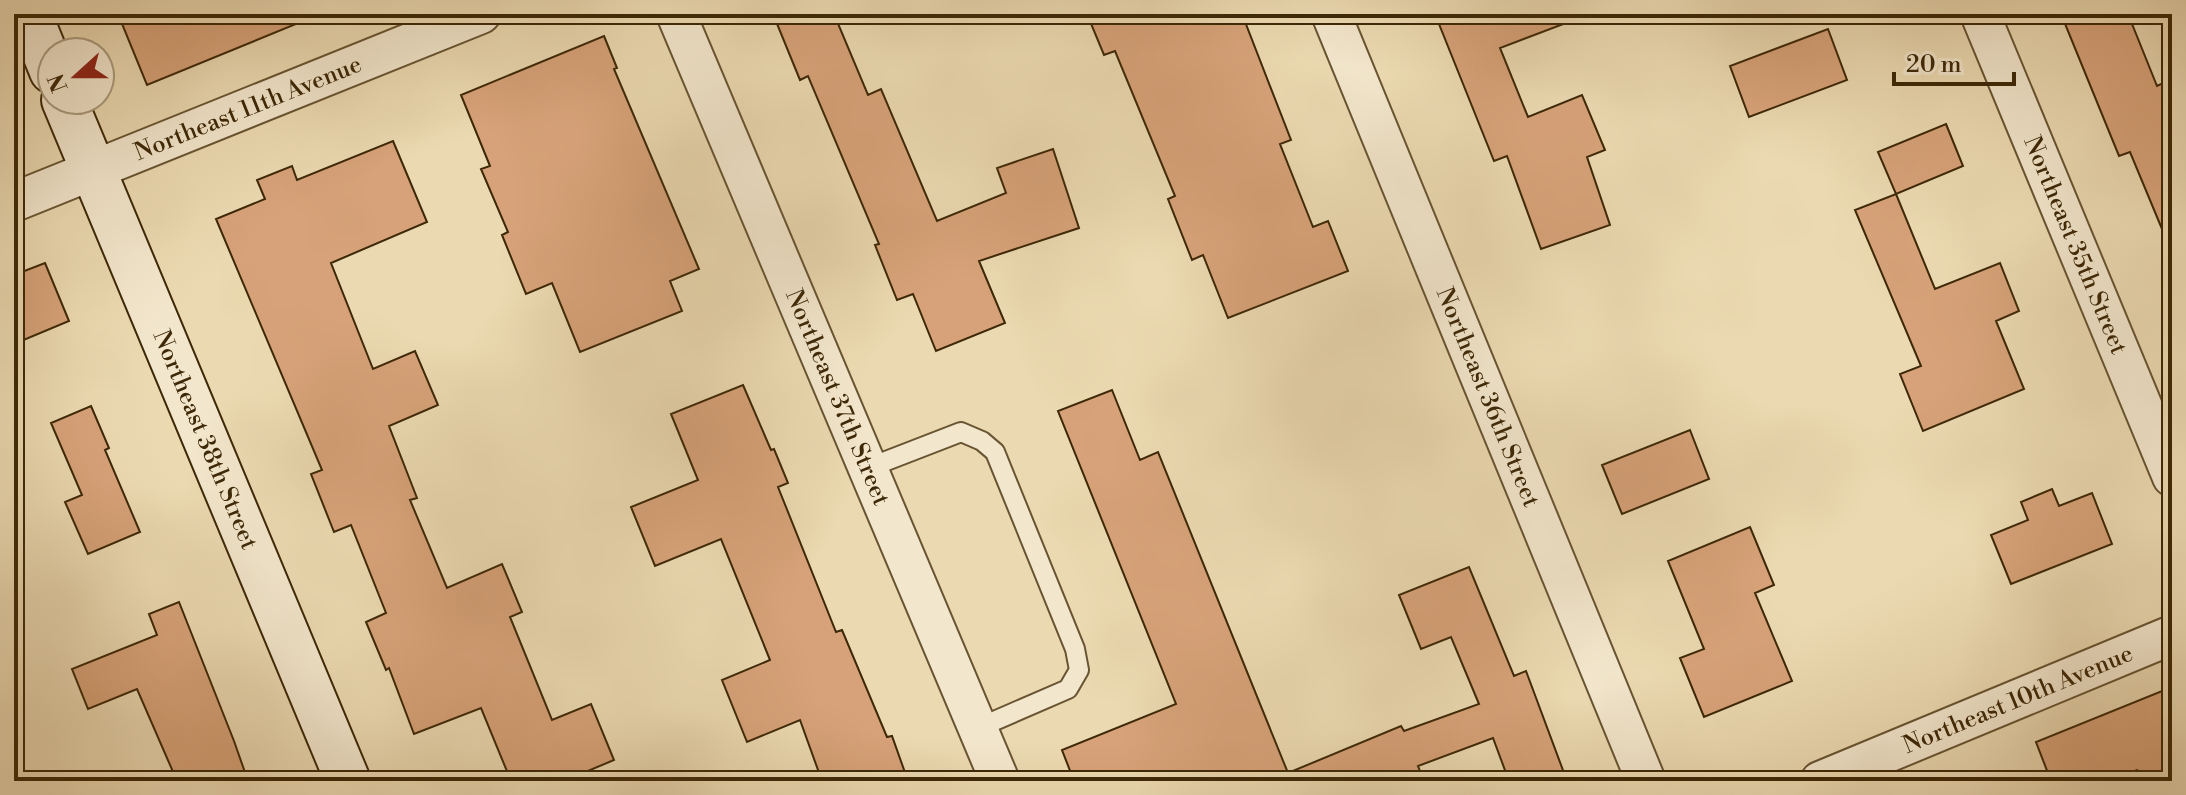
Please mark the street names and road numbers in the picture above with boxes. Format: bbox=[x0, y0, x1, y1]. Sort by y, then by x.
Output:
street label: Northeast 11th Avenue bbox=[130, 50, 366, 168]
street label: Northeast 35th Street bbox=[2016, 132, 2134, 359]
street label: Northeast 36th Street bbox=[1429, 283, 1546, 512]
street label: Northeast 37th Street bbox=[778, 285, 896, 511]
street label: Northeast 38th Street bbox=[146, 326, 264, 555]
street label: Northeast 10th Avenue bbox=[1899, 639, 2138, 761]

